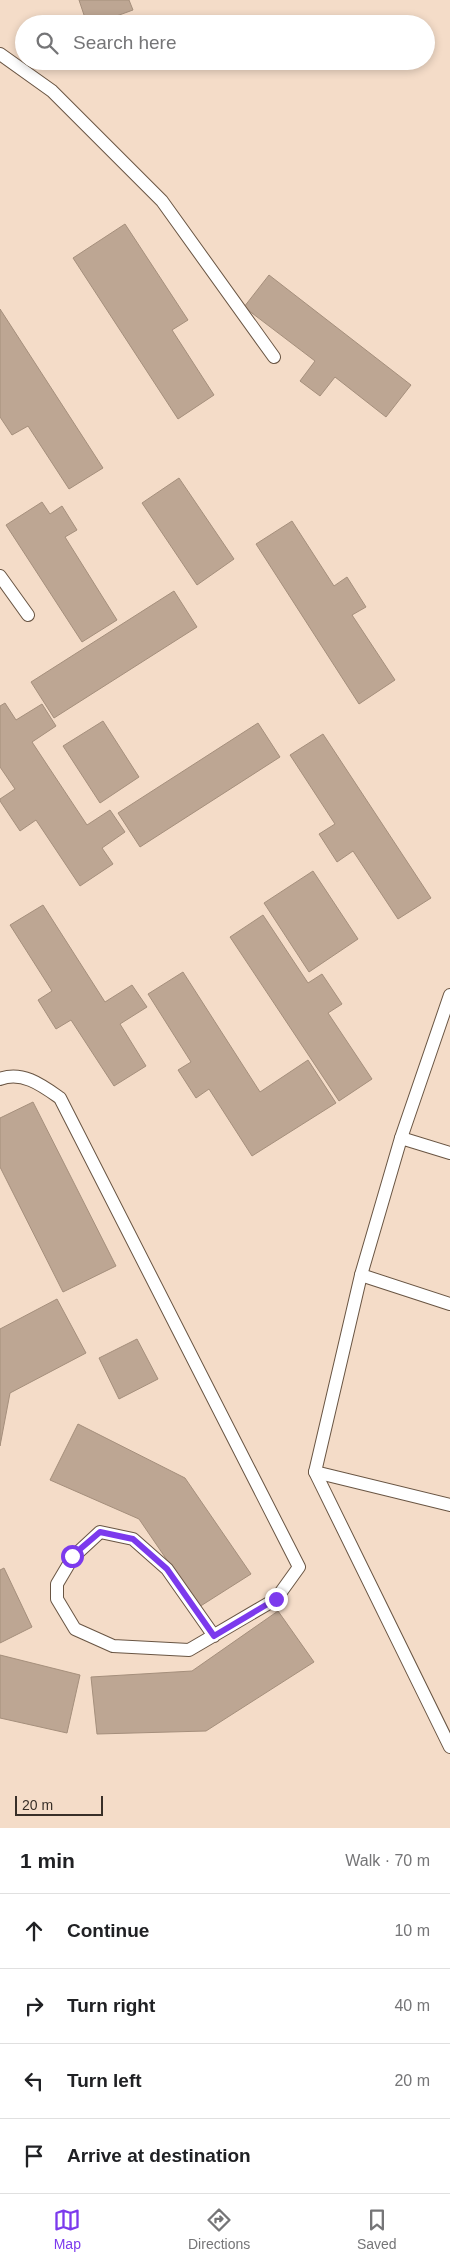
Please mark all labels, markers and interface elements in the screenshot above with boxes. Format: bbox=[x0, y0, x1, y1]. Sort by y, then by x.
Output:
search box bbox=[15, 15, 435, 70]
icon: search bbox=[33, 29, 61, 57]
text: Search here bbox=[73, 32, 177, 53]
route start bbox=[61, 1545, 84, 1568]
route end bbox=[265, 1588, 288, 1611]
scale bar bbox=[15, 1793, 102, 1816]
text: 20 m bbox=[22, 1797, 53, 1813]
text: 1 min bbox=[20, 1849, 75, 1872]
text: Walk · 70 m bbox=[345, 1852, 430, 1869]
icon: ahead bbox=[20, 1917, 48, 1945]
text: Continue bbox=[67, 1920, 149, 1941]
text: 10 m bbox=[394, 1922, 430, 1939]
icon: right bbox=[20, 1992, 48, 2020]
text: Turn right bbox=[67, 1995, 155, 2016]
text: 40 m bbox=[394, 1997, 430, 2014]
icon: left bbox=[20, 2067, 48, 2095]
text: Turn left bbox=[67, 2070, 142, 2091]
text: 20 m bbox=[394, 2072, 430, 2089]
icon: arrive bbox=[20, 2142, 48, 2170]
text: Arrive at destination bbox=[67, 2145, 251, 2166]
tab: Map bbox=[53, 2206, 81, 2252]
tab: Directions bbox=[188, 2206, 250, 2252]
tab: Saved bbox=[357, 2206, 397, 2252]

